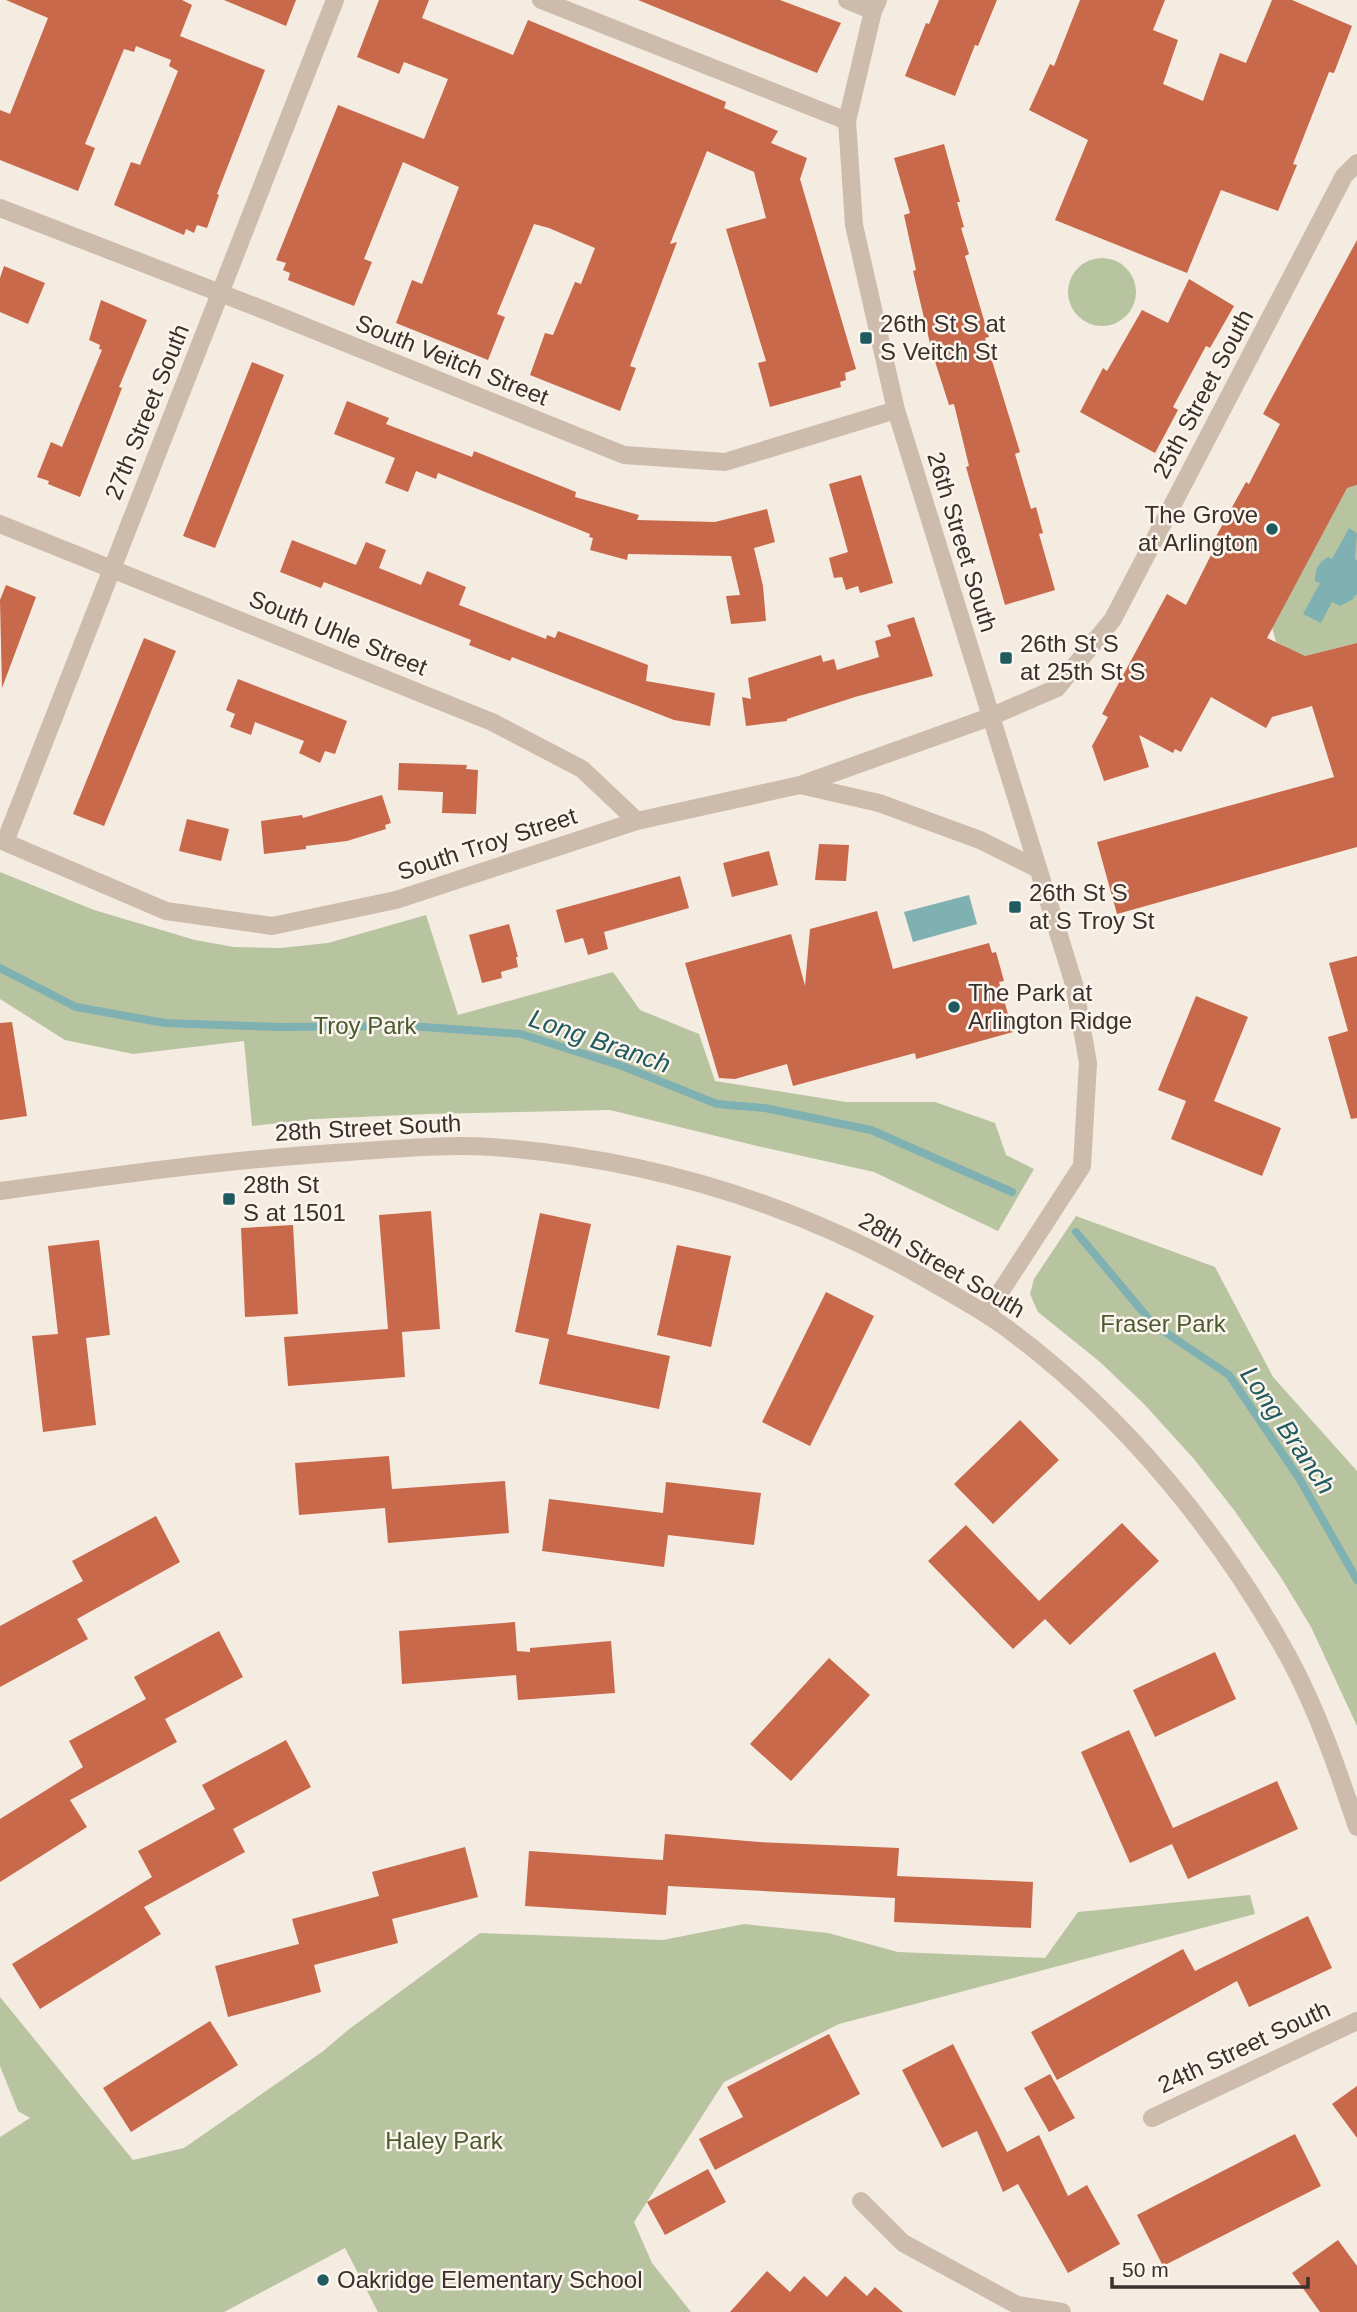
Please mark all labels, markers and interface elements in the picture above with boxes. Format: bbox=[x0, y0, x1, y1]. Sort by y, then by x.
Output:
street label: 25th Street South bbox=[1147, 305, 1258, 483]
street label: South Veitch Street bbox=[352, 309, 553, 411]
place label: 26th St S at S Veitch St bbox=[880, 310, 1006, 365]
street label: 27th Street South bbox=[99, 320, 194, 503]
marker: 26th St S at S Veitch St bbox=[858, 330, 874, 346]
street label: 26th Street South bbox=[922, 449, 1003, 635]
place label: The Grove at Arlington bbox=[1138, 501, 1258, 556]
marker: The Grove at Arlington bbox=[1264, 521, 1280, 537]
street label: South Uhle Street bbox=[245, 585, 431, 681]
place label: 26th St S at 25th St S bbox=[1020, 630, 1145, 685]
marker: 26th St S at 25th St S bbox=[998, 650, 1014, 666]
street label: South Troy Street bbox=[394, 802, 580, 885]
place label: 26th St S at S Troy St bbox=[1029, 879, 1155, 934]
marker: 26th St S at S Troy St bbox=[1007, 899, 1023, 915]
place label: The Park at Arlington Ridge bbox=[968, 979, 1132, 1034]
marker: The Park at Arlington Ridge bbox=[946, 999, 962, 1015]
water label: Long Branch bbox=[525, 1003, 675, 1079]
park label: Troy Park bbox=[313, 1012, 418, 1039]
street label: 28th Street South bbox=[274, 1109, 462, 1146]
place label: 28th St S at 1501 bbox=[243, 1171, 346, 1226]
marker: 28th St S at 1501 bbox=[221, 1191, 237, 1207]
street label: 28th Street South bbox=[855, 1206, 1030, 1323]
park label: Fraser Park bbox=[1100, 1310, 1227, 1337]
water label: Long Branch bbox=[1234, 1360, 1342, 1500]
street label: 24th Street South bbox=[1153, 1995, 1334, 2098]
park label: Haley Park bbox=[385, 2127, 504, 2154]
scale bar bbox=[1112, 2246, 1308, 2290]
text: 50 m bbox=[1122, 2258, 1169, 2281]
place label: Oakridge Elementary School bbox=[337, 2266, 642, 2293]
marker: Oakridge Elementary School bbox=[315, 2272, 331, 2288]

